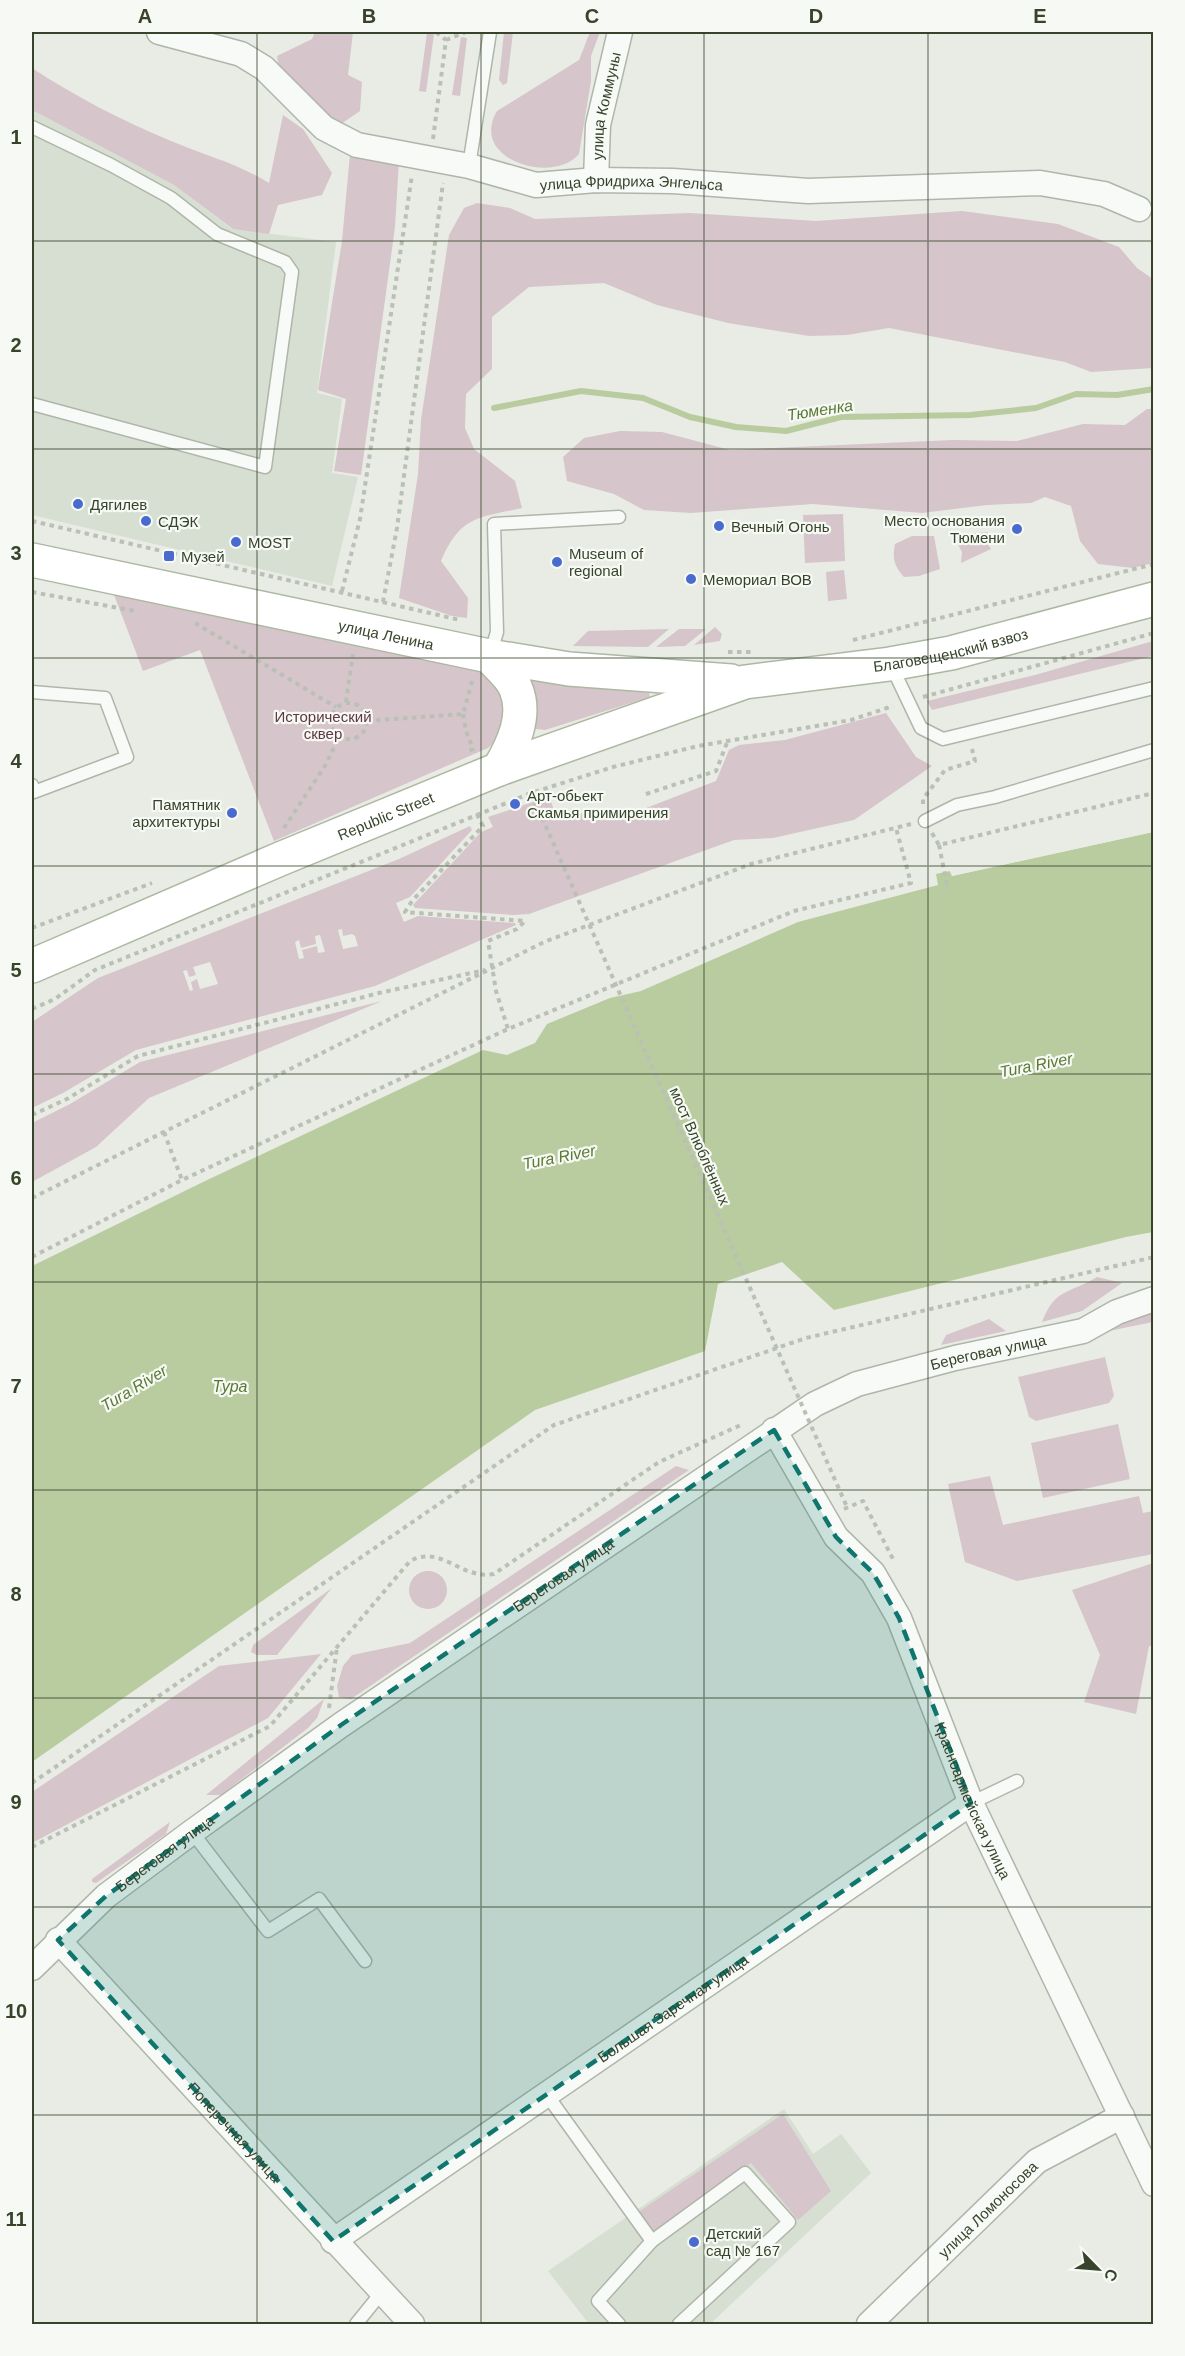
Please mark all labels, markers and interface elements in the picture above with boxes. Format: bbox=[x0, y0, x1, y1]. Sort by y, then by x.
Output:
text: A bbox=[138, 5, 152, 27]
text: B bbox=[362, 5, 376, 27]
text: C bbox=[585, 5, 599, 27]
text: D bbox=[809, 5, 823, 27]
text: E bbox=[1033, 5, 1047, 27]
street label: улица Коммуны bbox=[588, 50, 624, 160]
text: 1 bbox=[10, 126, 22, 148]
street label: улица Фридриха Энгельса bbox=[539, 171, 724, 193]
text: 2 bbox=[10, 334, 22, 356]
water label: Тюменка bbox=[786, 396, 854, 424]
place label: Дягилев bbox=[90, 496, 147, 513]
marker: Дягилев bbox=[71, 497, 85, 511]
place label: Место основания Тюмени bbox=[884, 512, 1005, 546]
place label: СДЭК bbox=[158, 513, 198, 530]
marker: СДЭК bbox=[139, 514, 153, 528]
place label: Вечный Огонь bbox=[731, 518, 830, 535]
marker: Вечный Огонь bbox=[712, 519, 726, 533]
marker: Место основания Тюмени bbox=[1010, 522, 1024, 536]
place label: MOST bbox=[248, 534, 291, 551]
marker: MOST bbox=[229, 535, 243, 549]
text: 3 bbox=[10, 542, 22, 564]
place label: Museum of regional bbox=[569, 545, 644, 579]
place label: Музей bbox=[181, 548, 225, 565]
marker: Музей bbox=[162, 549, 176, 563]
marker: Museum of regional bbox=[550, 555, 564, 569]
place label: Мемориал ВОВ bbox=[703, 571, 812, 588]
marker: Мемориал ВОВ bbox=[684, 572, 698, 586]
street label: улица Ленина bbox=[337, 616, 436, 653]
street label: Благовещенский взвоз bbox=[872, 624, 1030, 675]
park label: Исторический сквер bbox=[274, 708, 372, 742]
text: 4 bbox=[10, 750, 22, 772]
place label: Арт-обьект Скамья примирения bbox=[527, 787, 669, 821]
street label: Republic Street bbox=[335, 788, 437, 843]
place label: Памятник архитектуры bbox=[132, 796, 220, 830]
marker: Арт-обьект Скамья примирения bbox=[508, 797, 522, 811]
marker: Памятник архитектуры bbox=[225, 806, 239, 820]
text: 5 bbox=[10, 959, 22, 981]
water label: Tura River bbox=[998, 1050, 1074, 1080]
street label: мост Влюблённых bbox=[666, 1085, 734, 1208]
water label: Tura River bbox=[521, 1142, 597, 1172]
text: 6 bbox=[10, 1167, 22, 1189]
street label: Береговая улица bbox=[928, 1330, 1048, 1373]
water label: Tura River bbox=[98, 1361, 170, 1414]
text: 7 bbox=[10, 1375, 22, 1397]
water label: Тура bbox=[212, 1378, 248, 1395]
street label: Береговая улица bbox=[509, 1534, 617, 1615]
text: 8 bbox=[10, 1583, 22, 1605]
street label: Красноармейская улица bbox=[932, 1719, 1015, 1882]
text: 9 bbox=[10, 1791, 22, 1813]
street label: Береговая улица bbox=[112, 1810, 217, 1895]
street label: Большая Заречная улица bbox=[594, 1950, 752, 2065]
text: 10 bbox=[5, 2000, 27, 2022]
street label: Поперечная улица bbox=[185, 2078, 286, 2186]
street label: улица Ломоносова bbox=[934, 2157, 1041, 2261]
text: 11 bbox=[5, 2208, 27, 2230]
place label: Детский сад № 167 bbox=[706, 2225, 780, 2259]
marker: Детский сад № 167 bbox=[687, 2235, 701, 2249]
north arrow bbox=[1068, 2239, 1128, 2299]
text: С bbox=[1101, 2266, 1121, 2284]

